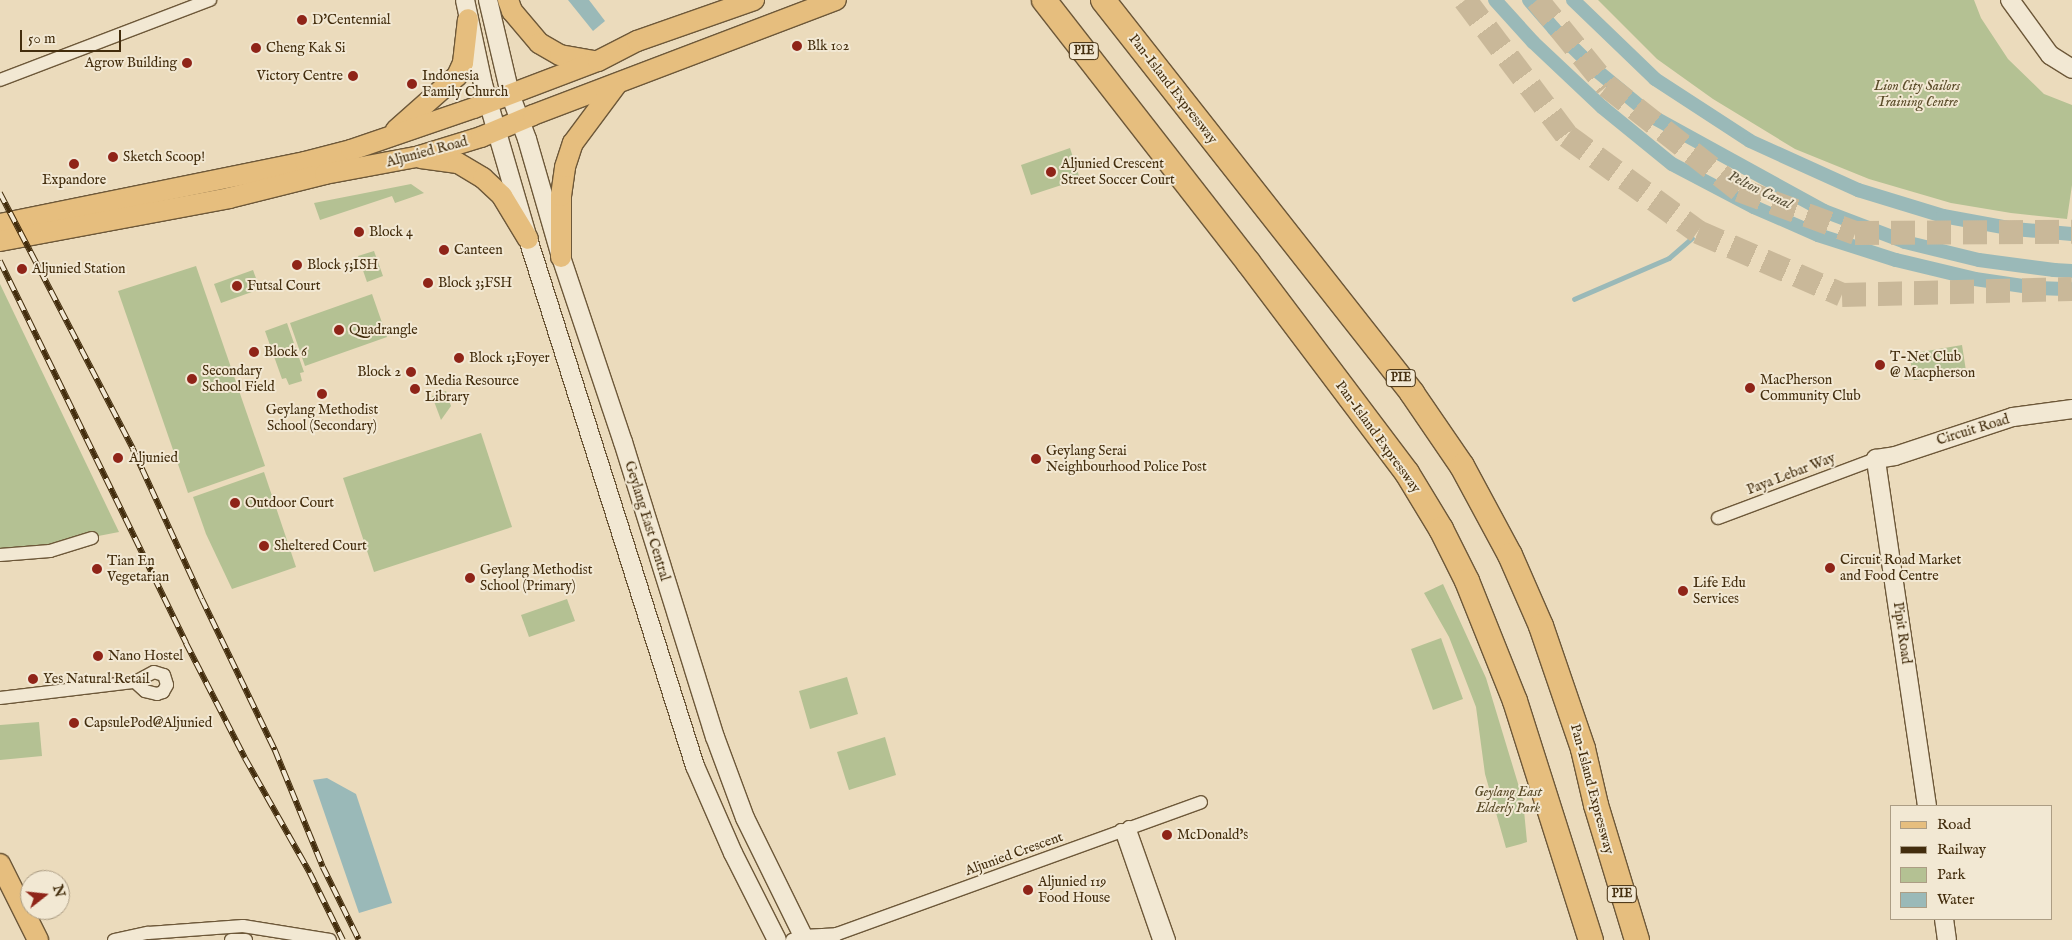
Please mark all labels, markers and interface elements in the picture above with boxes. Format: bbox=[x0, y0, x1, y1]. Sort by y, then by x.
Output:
place label: D'Centennial bbox=[312, 12, 391, 28]
marker: D'Centennial bbox=[296, 14, 308, 26]
scale bar bbox=[22, 20, 124, 52]
text: 50 m bbox=[28, 29, 56, 48]
street label: Pan-Island Expressway bbox=[1125, 31, 1221, 147]
place label: Blk 102 bbox=[807, 38, 849, 54]
place label: Cheng Kak Si bbox=[266, 40, 346, 56]
marker: Blk 102 bbox=[791, 40, 803, 52]
road number: PIE bbox=[1068, 41, 1100, 60]
marker: Cheng Kak Si bbox=[250, 42, 262, 54]
place label: Agrow Building bbox=[85, 55, 177, 71]
marker: Agrow Building bbox=[181, 57, 193, 69]
place label: Victory Centre bbox=[257, 68, 343, 84]
place label: Indonesia Family Church bbox=[422, 68, 508, 100]
marker: Victory Centre bbox=[347, 70, 359, 82]
marker: Indonesia Family Church bbox=[406, 78, 418, 90]
park label: Lion City Sailors Training Centre bbox=[1874, 78, 1960, 110]
street label: Aljunied Road bbox=[384, 133, 470, 171]
place label: Sketch Scoop! bbox=[123, 149, 205, 165]
marker: Sketch Scoop! bbox=[107, 151, 119, 163]
place label: Aljunied Crescent Street Soccer Court bbox=[1061, 156, 1175, 188]
marker: Expandore bbox=[68, 158, 80, 170]
marker: Aljunied Crescent Street Soccer Court bbox=[1045, 166, 1057, 178]
water label: Pelton Canal bbox=[1725, 167, 1795, 213]
place label: Expandore bbox=[42, 172, 106, 188]
place label: Block 4 bbox=[369, 224, 413, 240]
marker: Block 4 bbox=[353, 226, 365, 238]
place label: Canteen bbox=[454, 242, 503, 258]
marker: Canteen bbox=[438, 244, 450, 256]
place label: Block 5;ISH bbox=[307, 257, 378, 273]
marker: Block 5;ISH bbox=[291, 259, 303, 271]
place label: Aljunied Station bbox=[32, 261, 125, 277]
marker: Aljunied Station bbox=[16, 263, 28, 275]
place label: Block 3;FSH bbox=[438, 275, 512, 291]
marker: Block 3;FSH bbox=[422, 277, 434, 289]
place label: Futsal Court bbox=[247, 278, 320, 294]
marker: Futsal Court bbox=[231, 280, 243, 292]
place label: Quadrangle bbox=[349, 322, 418, 338]
marker: Quadrangle bbox=[333, 324, 345, 336]
place label: Block 6 bbox=[264, 344, 307, 360]
marker: Block 6 bbox=[248, 346, 260, 358]
place label: T-Net Club @ Macpherson bbox=[1890, 349, 1975, 382]
place label: Block 1;Foyer bbox=[469, 350, 550, 366]
marker: Block 1;Foyer bbox=[453, 352, 465, 364]
marker: T-Net Club @ Macpherson bbox=[1874, 359, 1886, 371]
place label: Secondary School Field bbox=[202, 363, 275, 396]
place label: Block 2 bbox=[357, 364, 401, 380]
marker: Block 2 bbox=[405, 366, 417, 378]
road number: PIE bbox=[1385, 368, 1417, 388]
place label: MacPherson Community Club bbox=[1760, 372, 1861, 404]
marker: Secondary School Field bbox=[186, 373, 198, 385]
place label: Media Resource Library bbox=[425, 373, 519, 406]
street label: Pan-Island Expressway bbox=[1332, 378, 1424, 496]
marker: MacPherson Community Club bbox=[1744, 382, 1756, 394]
marker: Media Resource Library bbox=[409, 383, 421, 395]
marker: Geylang Methodist School (Secondary) bbox=[316, 388, 328, 400]
place label: Geylang Methodist School (Secondary) bbox=[266, 402, 378, 434]
street label: Circuit Road bbox=[1935, 411, 2011, 449]
place label: Geylang Serai Neighbourhood Police Post bbox=[1046, 443, 1207, 476]
street label: Paya Lebar Way bbox=[1744, 449, 1838, 499]
place label: Aljunied bbox=[129, 450, 178, 466]
marker: Aljunied bbox=[111, 451, 125, 465]
marker: Geylang Serai Neighbourhood Police Post bbox=[1030, 453, 1042, 465]
street label: Geylang East Central bbox=[621, 459, 673, 583]
place label: Outdoor Court bbox=[245, 495, 334, 511]
marker: Outdoor Court bbox=[229, 497, 241, 509]
place label: Sheltered Court bbox=[274, 538, 367, 554]
marker: Sheltered Court bbox=[258, 540, 270, 552]
place label: Circuit Road Market and Food Centre bbox=[1840, 552, 1961, 584]
place label: Tian En Vegetarian bbox=[107, 553, 169, 586]
place label: Geylang Methodist School (Primary) bbox=[480, 562, 592, 594]
marker: Circuit Road Market and Food Centre bbox=[1824, 562, 1836, 574]
marker: Tian En Vegetarian bbox=[91, 563, 103, 575]
marker: Geylang Methodist School (Primary) bbox=[464, 572, 476, 584]
place label: Life Edu Services bbox=[1693, 575, 1746, 608]
marker: Life Edu Services bbox=[1677, 585, 1689, 597]
street label: Pipit Road bbox=[1889, 601, 1915, 665]
place label: Nano Hostel bbox=[108, 648, 183, 664]
marker: Nano Hostel bbox=[92, 650, 104, 662]
place label: Yes Natural Retail bbox=[43, 671, 149, 687]
marker: Yes Natural Retail bbox=[27, 673, 39, 685]
place label: CapsulePod@Aljunied bbox=[84, 715, 212, 731]
marker: CapsulePod@Aljunied bbox=[68, 717, 80, 729]
street label: Pan-Island Expressway bbox=[1567, 722, 1617, 856]
park label: Geylang East Elderly Park bbox=[1474, 784, 1542, 816]
legend bbox=[1890, 805, 2052, 920]
text: Road bbox=[1937, 815, 1971, 834]
place label: McDonald's bbox=[1177, 827, 1248, 843]
street label: Aljunied Crescent bbox=[963, 828, 1065, 880]
marker: McDonald's bbox=[1161, 829, 1173, 841]
text: Railway bbox=[1937, 840, 1986, 859]
text: Park bbox=[1937, 865, 1966, 884]
north arrow bbox=[20, 870, 70, 920]
place label: Aljunied 119 Food House bbox=[1038, 874, 1110, 906]
text: N bbox=[48, 883, 69, 899]
marker: Aljunied 119 Food House bbox=[1022, 884, 1034, 896]
road number: PIE bbox=[1606, 884, 1638, 904]
text: Water bbox=[1937, 890, 1974, 909]

